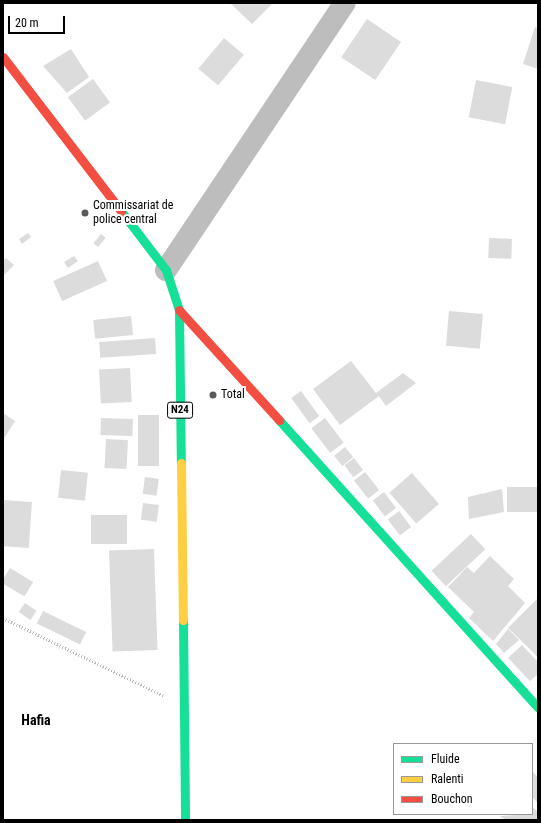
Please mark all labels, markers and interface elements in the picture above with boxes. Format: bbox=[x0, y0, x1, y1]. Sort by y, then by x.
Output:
scale bar bbox=[10, 8, 67, 34]
text: 20 m bbox=[15, 16, 39, 30]
place label: Commissariat de police central bbox=[93, 199, 173, 227]
marker: Commissariat de police central bbox=[80, 208, 90, 218]
place label: Total bbox=[221, 388, 245, 402]
marker: Total bbox=[208, 390, 218, 400]
road number: N24 bbox=[167, 401, 193, 419]
district label: Hafia bbox=[21, 712, 51, 728]
legend bbox=[393, 743, 533, 815]
text: Fluide bbox=[431, 752, 460, 766]
text: Ralenti bbox=[431, 772, 464, 786]
text: Bouchon bbox=[431, 792, 473, 806]

